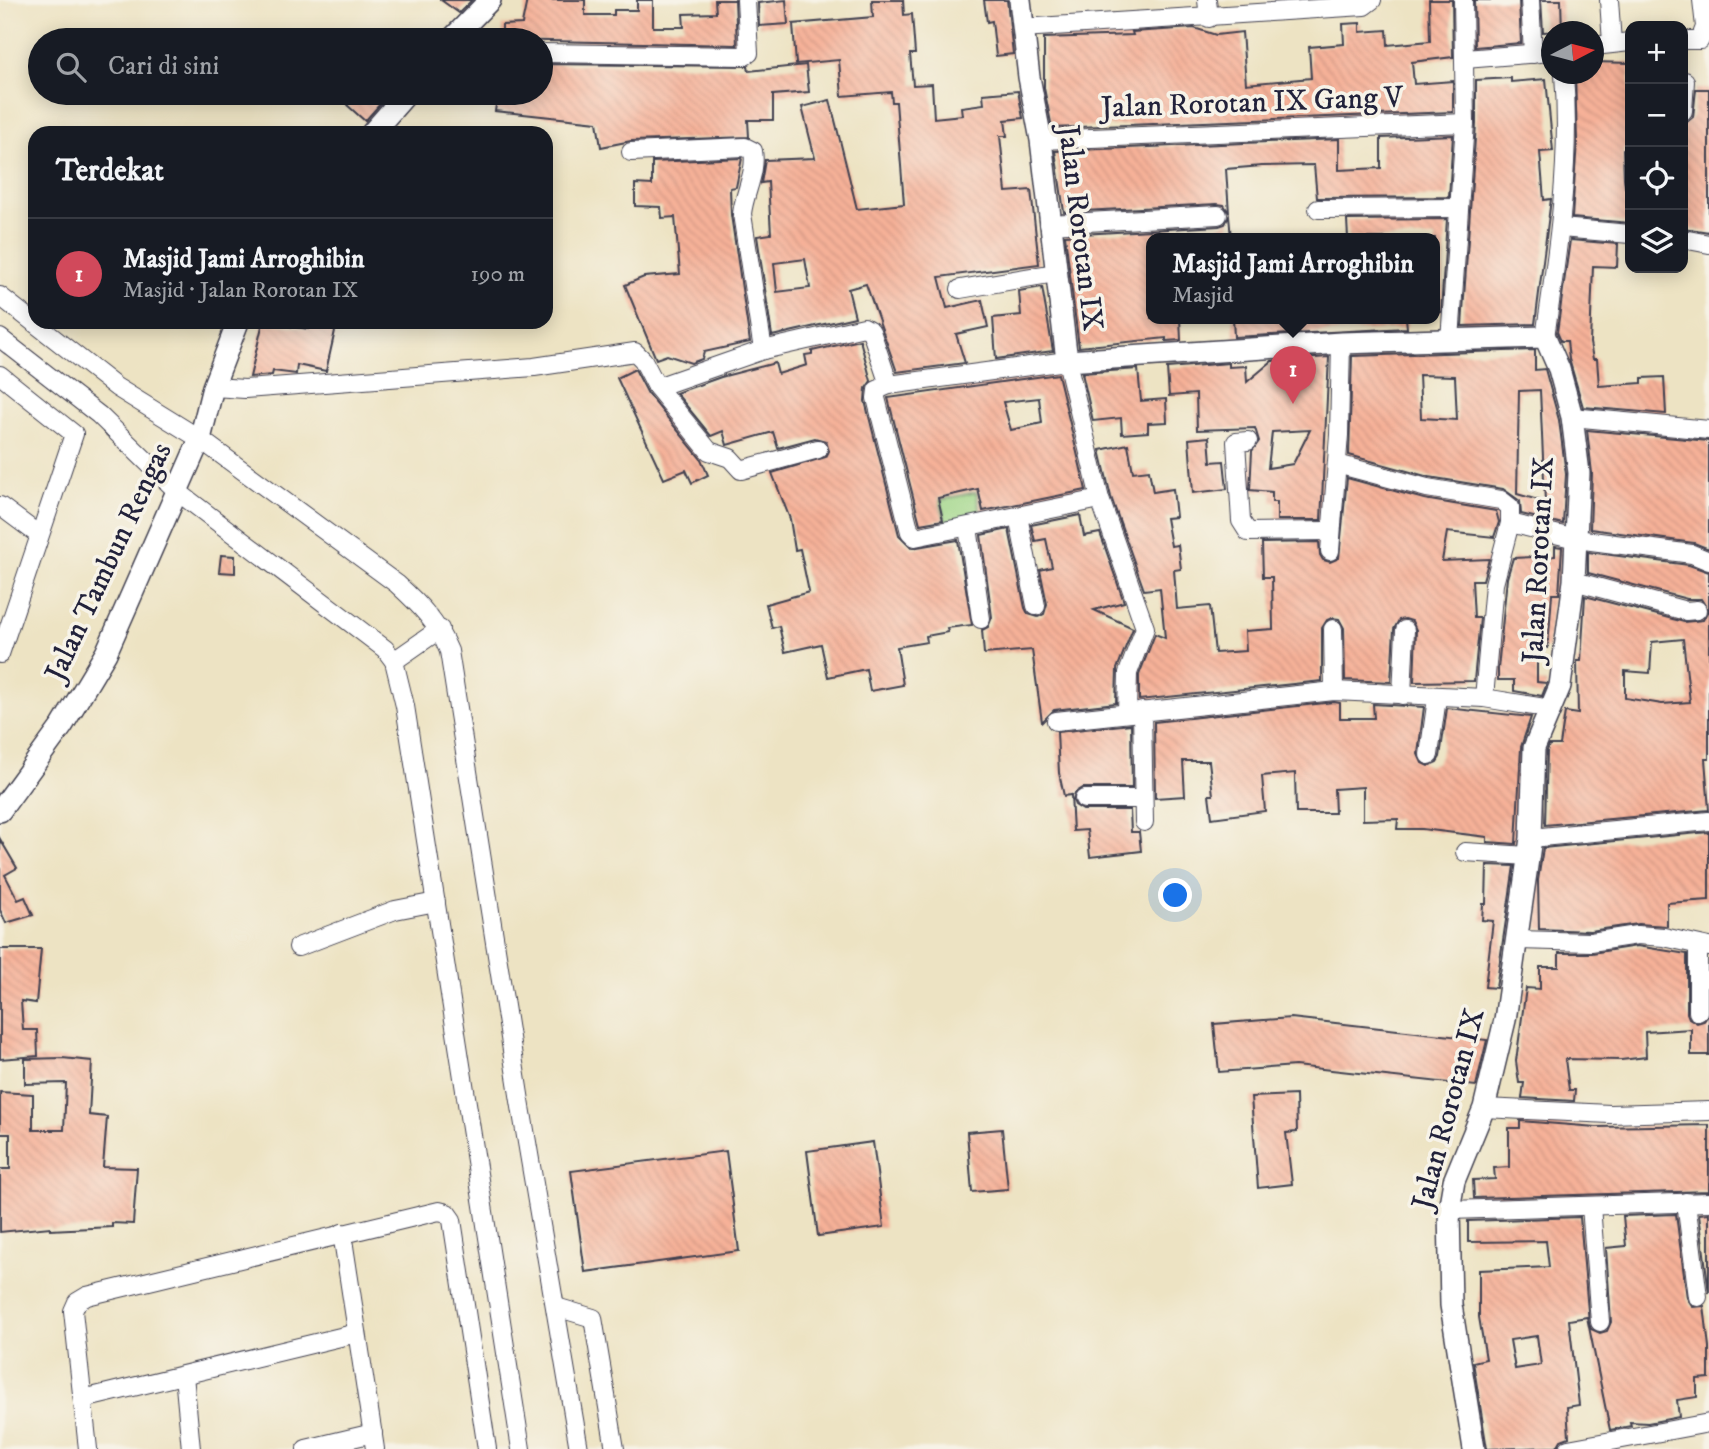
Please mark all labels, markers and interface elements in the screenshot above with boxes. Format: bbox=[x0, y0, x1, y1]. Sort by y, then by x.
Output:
north arrow bbox=[1541, 21, 1604, 84]
map controls bbox=[1625, 21, 1688, 273]
button: + bbox=[1625, 21, 1688, 84]
search box bbox=[28, 28, 553, 105]
icon: search bbox=[52, 48, 90, 86]
text: Cari di sini bbox=[108, 50, 219, 83]
street label: Jalan Rorotan IX Gang V bbox=[1097, 79, 1405, 127]
button: − bbox=[1625, 84, 1688, 147]
street label: Jalan Rorotan IX bbox=[1049, 120, 1111, 333]
button: locate bbox=[1625, 147, 1688, 210]
text: Terdekat bbox=[56, 153, 164, 190]
button: layers bbox=[1625, 210, 1688, 273]
popup bbox=[1146, 233, 1440, 324]
text: Masjid Jami Arroghibin bbox=[123, 243, 365, 276]
text: Masjid Jami Arroghibin bbox=[1172, 248, 1414, 281]
text: 1 bbox=[75, 260, 83, 289]
text: 190 m bbox=[471, 260, 525, 289]
text: Masjid · Jalan Rorotan IX bbox=[123, 276, 358, 305]
text: Masjid bbox=[1172, 281, 1234, 310]
pin: 1 bbox=[1270, 346, 1316, 404]
street label: Jalan Tambun Rengas bbox=[36, 437, 181, 690]
street label: Jalan Rorotan IX bbox=[1515, 456, 1563, 667]
your location bbox=[1158, 878, 1192, 912]
street label: Jalan Rorotan IX bbox=[1404, 1004, 1494, 1216]

